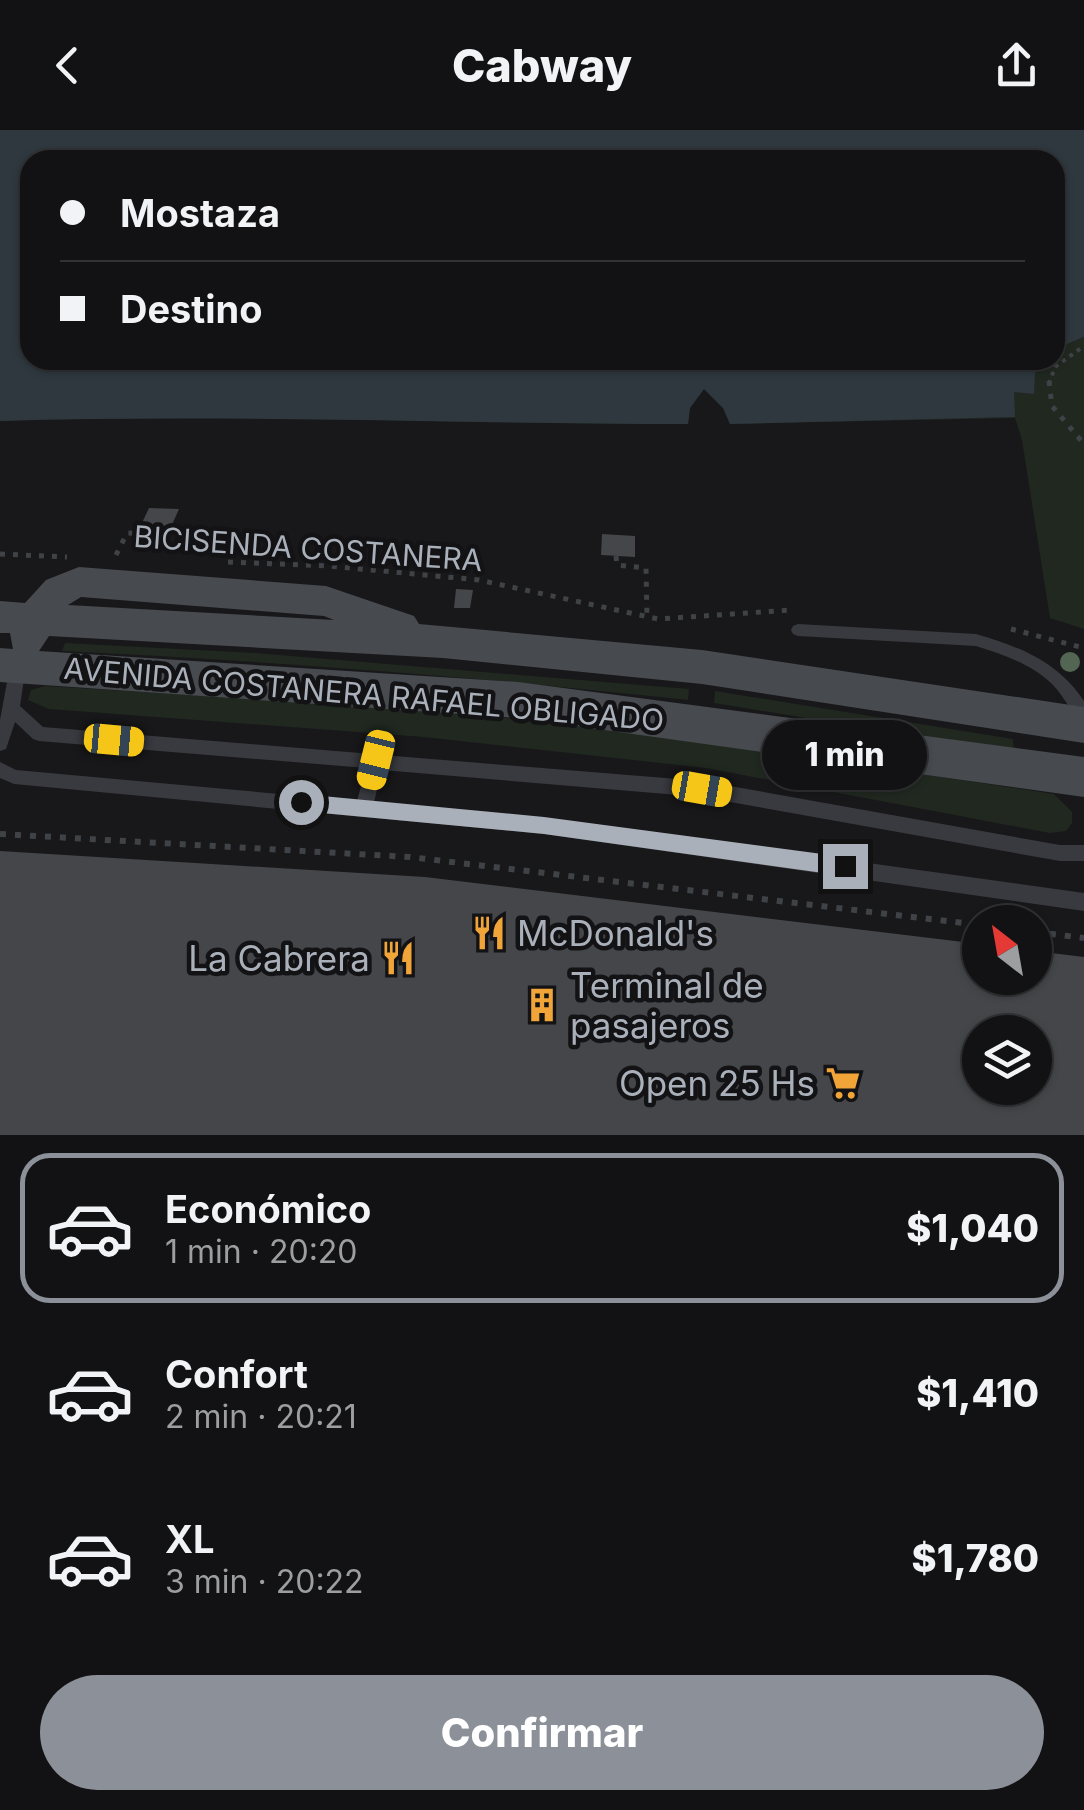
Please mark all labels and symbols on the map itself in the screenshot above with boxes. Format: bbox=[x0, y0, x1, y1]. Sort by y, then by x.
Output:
street label: BICISENDA COSTANERA bbox=[132, 518, 484, 578]
street label: AVENIDA COSTANERA RAFAEL OBLIGADO bbox=[62, 650, 666, 738]
callout: 1 min bbox=[762, 721, 928, 791]
car bbox=[83, 722, 145, 758]
car bbox=[354, 727, 398, 793]
car bbox=[670, 769, 734, 809]
route start bbox=[279, 780, 324, 825]
route end bbox=[823, 844, 868, 889]
north arrow bbox=[962, 905, 1052, 995]
place label: McDonald's bbox=[517, 912, 714, 954]
restaurant icon: McDonald's bbox=[470, 914, 508, 952]
place label: La Cabrera bbox=[188, 937, 370, 979]
restaurant icon: La Cabrera bbox=[379, 939, 417, 977]
place label: Terminal de pasajeros bbox=[570, 964, 764, 1046]
building icon: Terminal de pasajeros bbox=[523, 986, 561, 1024]
place label: Open 25 Hs bbox=[619, 1062, 815, 1104]
supermarket icon: Open 25 Hs bbox=[824, 1064, 862, 1102]

